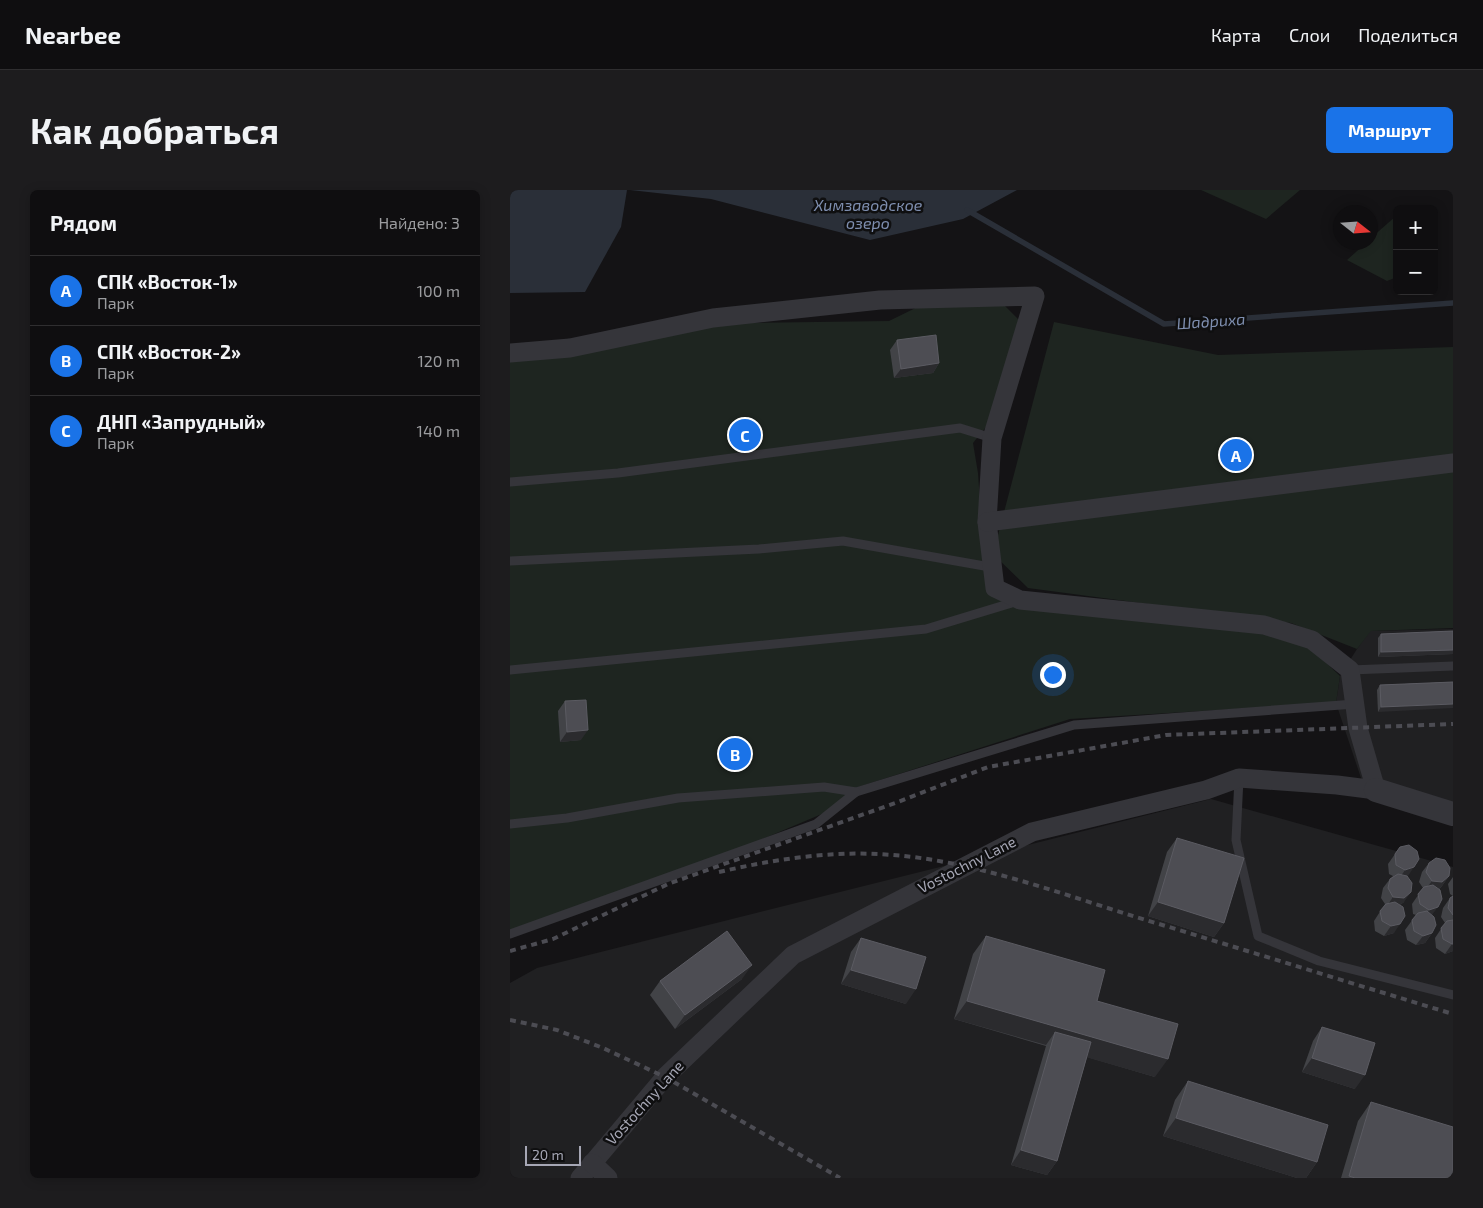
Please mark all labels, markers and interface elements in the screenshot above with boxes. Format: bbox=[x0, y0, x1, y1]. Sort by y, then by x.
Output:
text: Nearbee bbox=[25, 20, 121, 49]
text: Карта bbox=[1211, 24, 1261, 46]
text: Слои bbox=[1289, 24, 1330, 46]
text: Поделиться bbox=[1358, 24, 1458, 46]
button: Маршрут bbox=[1326, 107, 1453, 153]
text: Как добраться bbox=[30, 109, 279, 151]
water label: Химзаводское озеро bbox=[813, 195, 923, 232]
north arrow bbox=[1333, 205, 1378, 250]
map controls bbox=[1393, 205, 1438, 295]
button: + bbox=[1393, 205, 1438, 250]
text: Рядом bbox=[50, 210, 117, 235]
text: Найдено: 3 bbox=[378, 213, 460, 232]
button: − bbox=[1393, 250, 1438, 295]
text: СПК «Восток-1» bbox=[97, 270, 238, 293]
text: A bbox=[61, 281, 71, 300]
text: 100 m bbox=[417, 281, 460, 300]
text: Парк bbox=[97, 293, 134, 312]
water label: Шадриха bbox=[1176, 309, 1246, 332]
text: СПК «Восток-2» bbox=[97, 340, 241, 363]
text: B bbox=[61, 351, 71, 370]
text: 120 m bbox=[417, 351, 460, 370]
text: Парк bbox=[97, 363, 134, 382]
text: ДНП «Запрудный» bbox=[97, 410, 265, 433]
pin: C bbox=[729, 416, 761, 454]
text: C bbox=[61, 421, 71, 440]
text: 140 m bbox=[417, 421, 460, 440]
text: Парк bbox=[97, 433, 134, 452]
pin: A bbox=[1220, 436, 1252, 474]
your location bbox=[1040, 662, 1066, 688]
pin: B bbox=[719, 735, 751, 773]
street label: Vostochny Lane bbox=[915, 832, 1018, 897]
street label: Vostochny Lane bbox=[602, 1056, 687, 1148]
scale bar bbox=[525, 1143, 581, 1166]
text: 20 m bbox=[532, 1146, 564, 1163]

